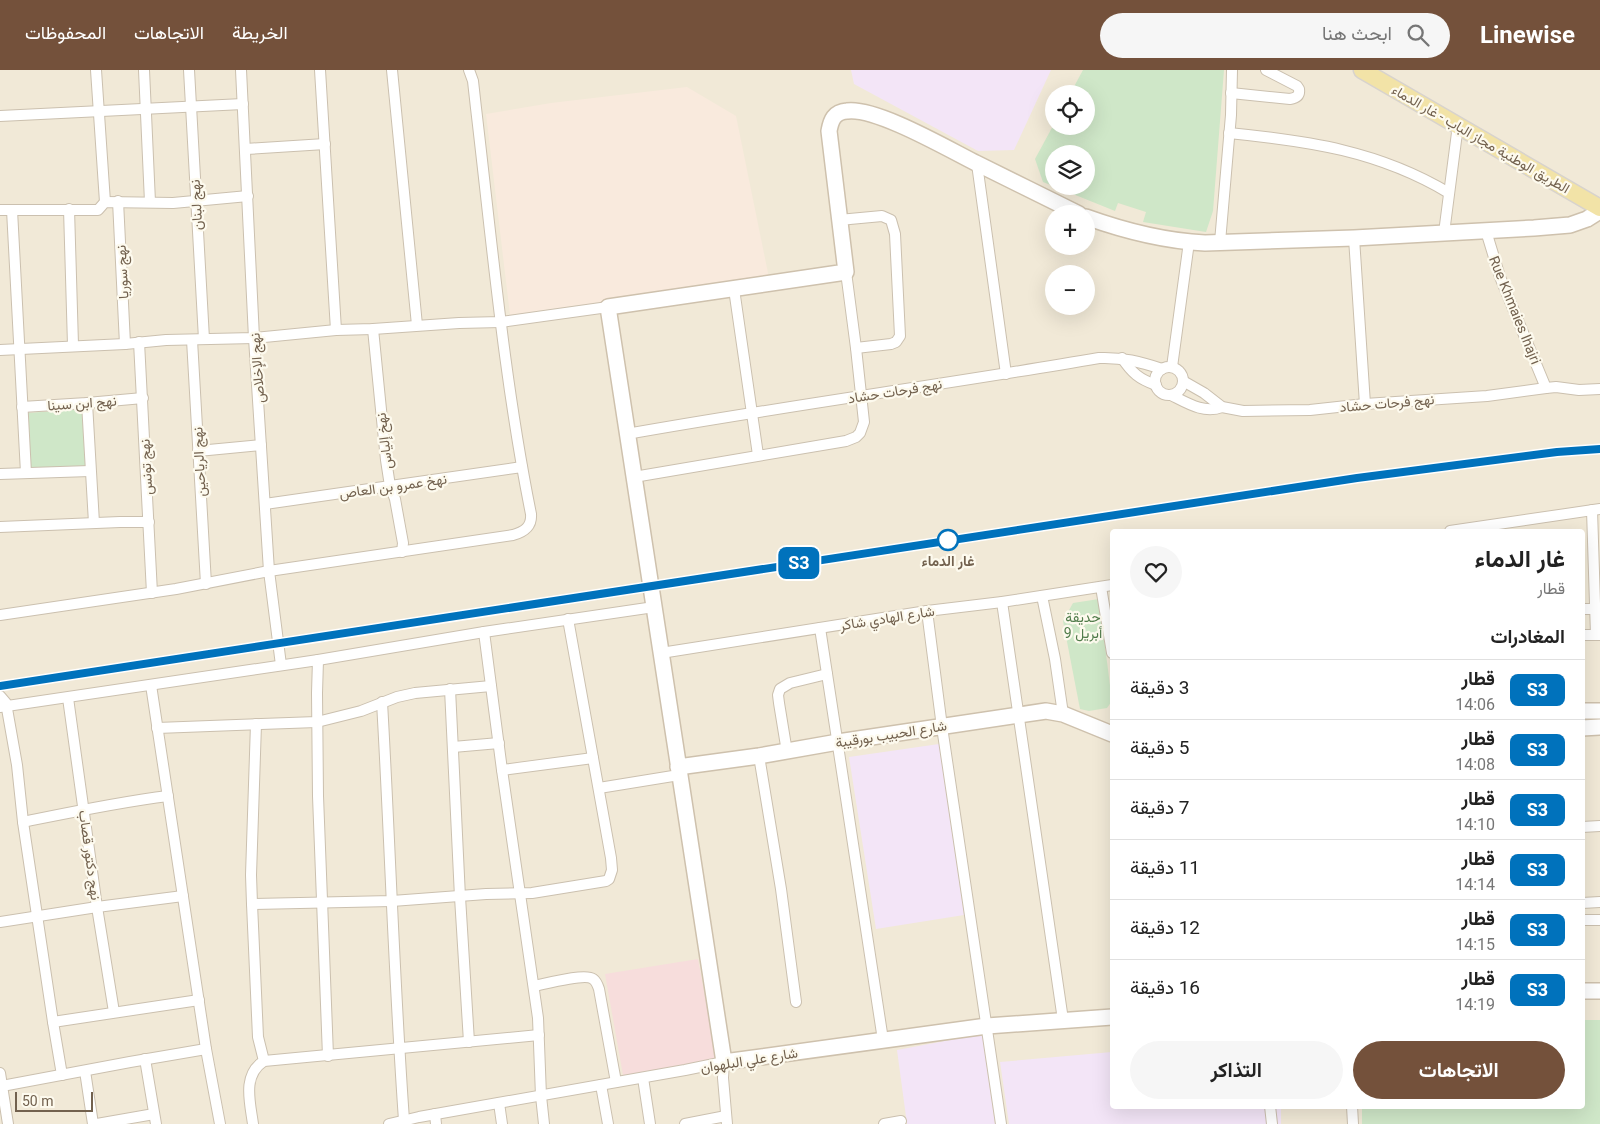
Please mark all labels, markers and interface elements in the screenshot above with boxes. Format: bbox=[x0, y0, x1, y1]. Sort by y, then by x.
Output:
search box bbox=[1100, 13, 1450, 58]
icon: search bbox=[1404, 21, 1432, 49]
text: Linewise bbox=[1480, 21, 1575, 49]
text: المحفوظات bbox=[25, 22, 106, 43]
text: الاتجاهات bbox=[134, 22, 204, 43]
text: الخريطة bbox=[232, 22, 288, 43]
text: ابحث هنا bbox=[1322, 22, 1392, 45]
street label: الطريق الوطنية مجاز الباب - غار الدماء bbox=[1389, 81, 1573, 197]
map controls bbox=[1045, 85, 1095, 315]
button: locate bbox=[1045, 85, 1095, 135]
button: layers bbox=[1045, 145, 1095, 195]
street label: نهج لبنان bbox=[187, 179, 208, 231]
button: + bbox=[1045, 205, 1095, 255]
street label: نهج سوريا bbox=[113, 244, 134, 299]
street label: Rue Khmaies lhajri bbox=[1486, 254, 1544, 366]
button: − bbox=[1045, 265, 1095, 315]
street label: نهج الإخلاص bbox=[247, 332, 270, 404]
street label: نهج فرحات حشاد bbox=[847, 376, 944, 409]
street label: نهج فرحات حشاد bbox=[1339, 391, 1435, 418]
street label: نهج ابن سينا bbox=[47, 393, 117, 416]
street label: نهخ إلياس bbox=[373, 412, 398, 470]
street label: نهج الرياحين bbox=[189, 427, 212, 497]
street label: نهج تونس bbox=[137, 439, 158, 495]
street label: نهخ عمرو بن العاص bbox=[338, 471, 448, 504]
marker: غار الدماء bbox=[937, 529, 959, 551]
text: غار الدماء bbox=[1475, 545, 1565, 573]
button: heart bbox=[1130, 546, 1182, 598]
line badge: S3 bbox=[776, 547, 822, 579]
text: S3 bbox=[788, 552, 810, 573]
place label: غار الدماء bbox=[922, 553, 974, 570]
text: قطار bbox=[1537, 579, 1565, 598]
street label: شارع الهادي شاكر bbox=[837, 603, 936, 638]
park label: حديقة 9 أبريل bbox=[1064, 609, 1102, 642]
text: المغادرات bbox=[1490, 625, 1565, 648]
text: قطار bbox=[1461, 667, 1495, 690]
text: 3 دقيقة bbox=[1130, 676, 1189, 699]
text: S3 bbox=[1527, 679, 1548, 700]
text: 14:06 bbox=[1455, 695, 1495, 714]
street label: شارع الحبيب بورقيبة bbox=[834, 717, 948, 754]
text: قطار bbox=[1461, 727, 1495, 750]
text: 5 دقيقة bbox=[1130, 736, 1189, 759]
text: S3 bbox=[1527, 739, 1548, 760]
text: 14:08 bbox=[1455, 755, 1495, 774]
text: قطار bbox=[1461, 787, 1495, 810]
text: 7 دقيقة bbox=[1130, 796, 1189, 819]
text: S3 bbox=[1527, 799, 1548, 820]
street label: نهج دكتور قصاب bbox=[73, 809, 104, 901]
text: 14:10 bbox=[1455, 815, 1495, 834]
text: قطار bbox=[1461, 847, 1495, 870]
text: 11 دقيقة bbox=[1130, 856, 1200, 879]
text: S3 bbox=[1527, 859, 1548, 880]
text: 14:14 bbox=[1455, 875, 1495, 894]
text: قطار bbox=[1461, 907, 1495, 930]
text: 12 دقيقة bbox=[1130, 916, 1200, 939]
text: S3 bbox=[1527, 919, 1548, 940]
text: 14:15 bbox=[1455, 935, 1495, 954]
text: قطار bbox=[1461, 967, 1495, 990]
text: 16 دقيقة bbox=[1130, 976, 1200, 999]
text: S3 bbox=[1527, 979, 1548, 1000]
text: 14:19 bbox=[1455, 995, 1495, 1014]
button: التذاكر bbox=[1130, 1041, 1343, 1099]
button: الاتجاهات bbox=[1353, 1041, 1565, 1099]
street label: شارع علي البلهوان bbox=[699, 1044, 799, 1080]
scale bar bbox=[15, 1089, 92, 1112]
text: 50 m bbox=[22, 1093, 54, 1109]

